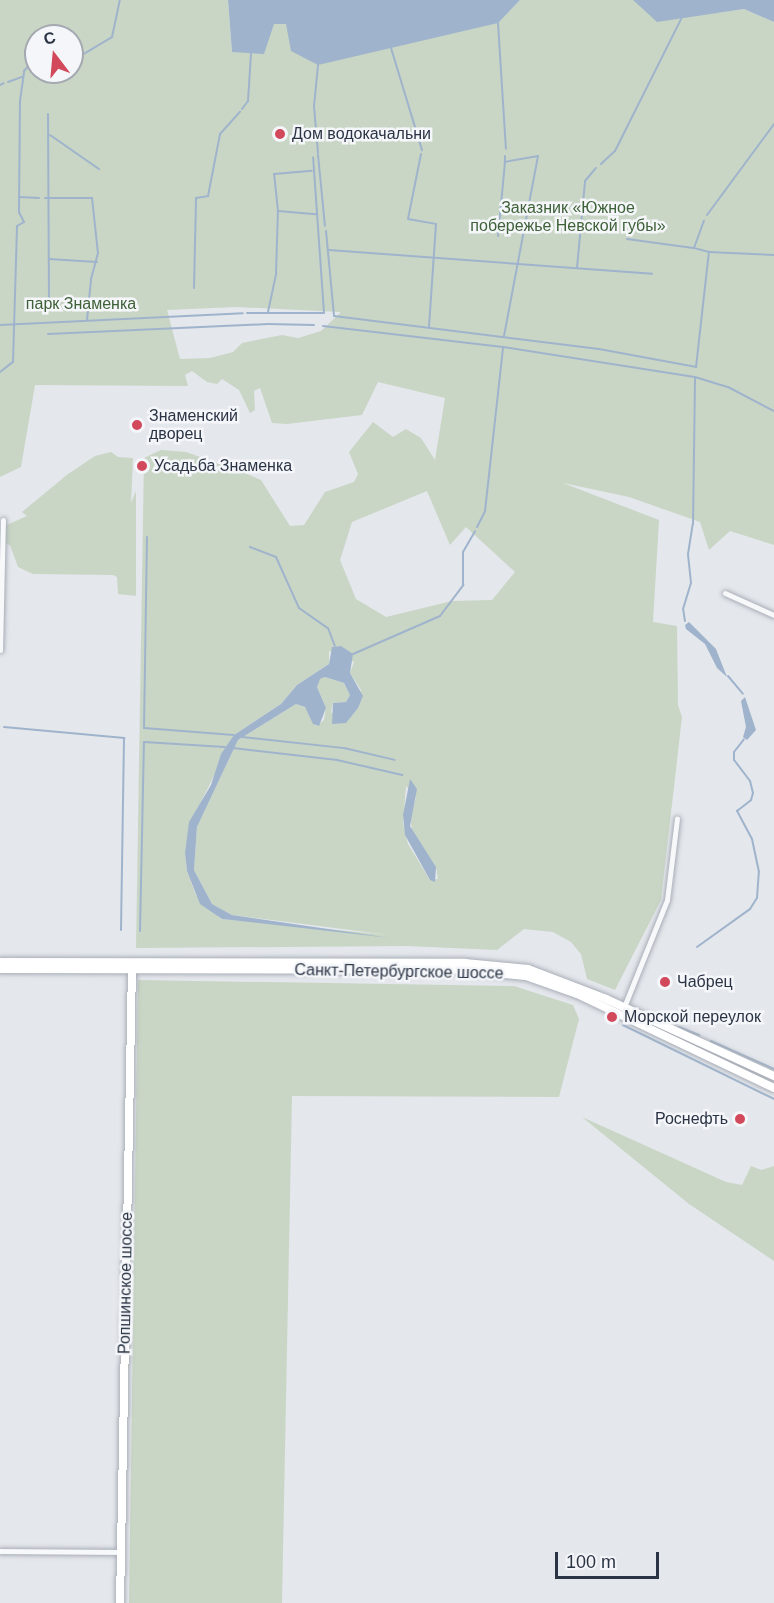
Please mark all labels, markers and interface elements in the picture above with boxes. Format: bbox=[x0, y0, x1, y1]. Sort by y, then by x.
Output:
north arrow bbox=[24, 24, 84, 84]
text: С bbox=[42, 28, 57, 48]
place label: Дом водокачальни bbox=[292, 124, 431, 144]
marker: Дом водокачальни bbox=[273, 127, 287, 141]
park label: Заказник «Южное побережье Невской губы» bbox=[470, 198, 666, 236]
park label: парк Знаменка bbox=[26, 294, 136, 314]
place label: Знаменский дворец bbox=[149, 406, 238, 444]
marker: Знаменский дворец bbox=[130, 418, 144, 432]
place label: Усадьба Знаменка bbox=[154, 456, 292, 476]
marker: Усадьба Знаменка bbox=[135, 459, 149, 473]
street label: Санкт-Петербургское шоссе bbox=[294, 961, 504, 983]
place label: Чабрец bbox=[677, 972, 733, 992]
marker: Чабрец bbox=[658, 975, 672, 989]
place label: Морской переулок bbox=[624, 1007, 761, 1027]
marker: Морской переулок bbox=[605, 1010, 619, 1024]
place label: Роснефть bbox=[655, 1109, 728, 1129]
marker: Роснефть bbox=[733, 1112, 747, 1126]
street label: Ропшинское шоссе bbox=[115, 1212, 137, 1354]
scale bar bbox=[558, 1540, 662, 1578]
text: 100 m bbox=[566, 1552, 616, 1572]

